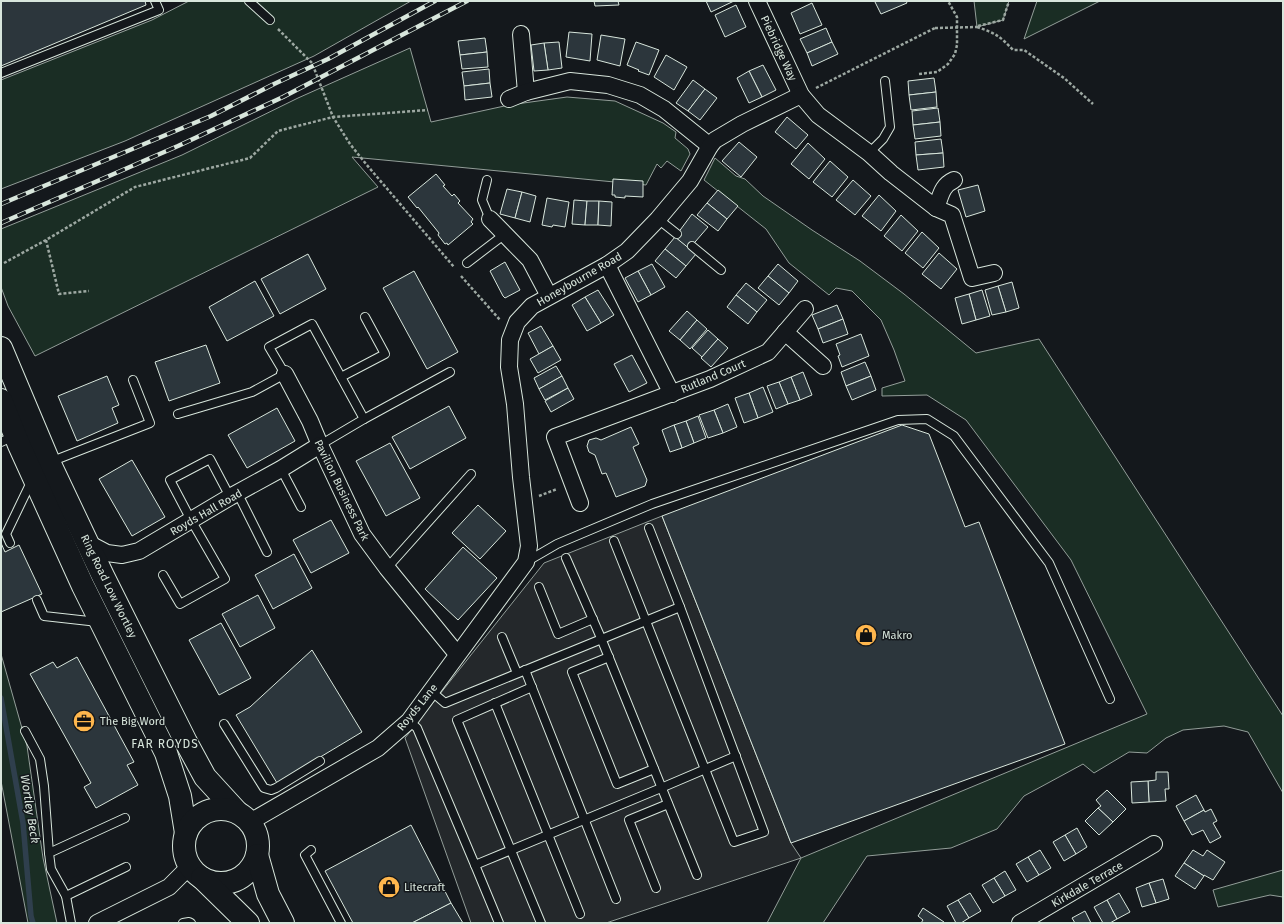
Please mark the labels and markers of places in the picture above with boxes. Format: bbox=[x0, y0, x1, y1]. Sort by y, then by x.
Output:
shop icon: Makro bbox=[853, 622, 879, 648]
place label: Makro bbox=[882, 629, 913, 642]
office icon: The Big Word bbox=[71, 708, 97, 734]
place label: The Big Word bbox=[100, 715, 165, 728]
shop icon: Litecraft bbox=[376, 874, 402, 900]
place label: Litecraft bbox=[404, 881, 445, 894]

